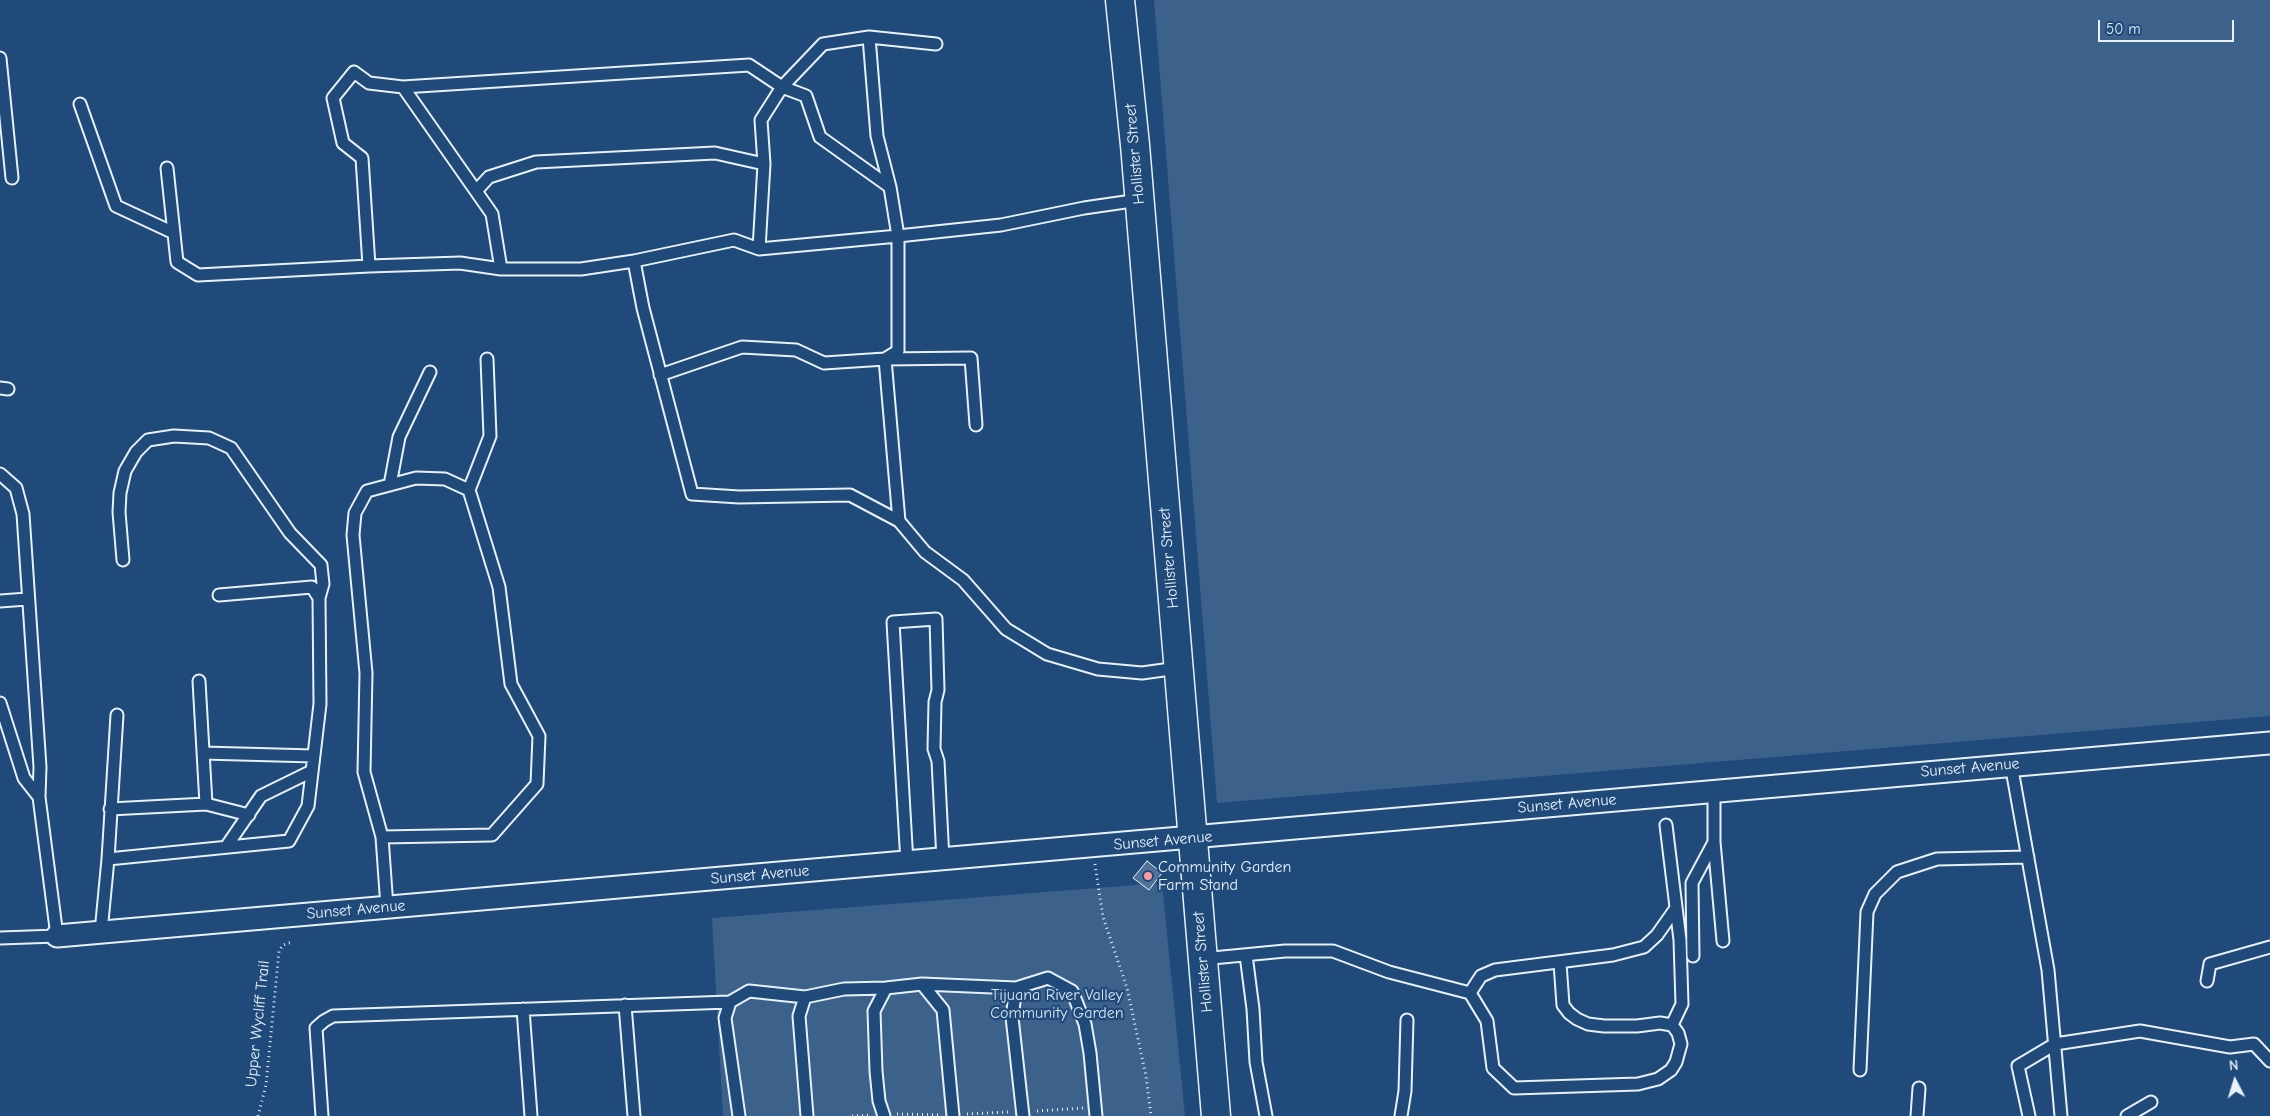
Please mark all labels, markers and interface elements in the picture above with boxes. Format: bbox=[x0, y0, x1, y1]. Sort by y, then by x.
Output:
scale bar bbox=[2100, 10, 2236, 42]
text: 50 m bbox=[2106, 20, 2141, 38]
street label: Hollister Street bbox=[1121, 103, 1149, 205]
street label: Hollister Street bbox=[1155, 507, 1183, 609]
street label: Sunset Avenue bbox=[1920, 754, 2020, 782]
street label: Sunset Avenue bbox=[1517, 790, 1617, 818]
street label: Sunset Avenue bbox=[1113, 827, 1213, 855]
place label: Community Garden Farm Stand bbox=[1158, 857, 1291, 895]
street label: Sunset Avenue bbox=[710, 861, 810, 889]
marker: Community Garden Farm Stand bbox=[1142, 870, 1154, 882]
street label: Sunset Avenue bbox=[306, 896, 406, 924]
street label: Hollister Street bbox=[1189, 911, 1217, 1013]
street label: Upper Wycliff Trail bbox=[242, 960, 274, 1088]
park label: Tijuana River Valley Community Garden bbox=[990, 985, 1124, 1023]
north arrow bbox=[2210, 1056, 2260, 1106]
text: N bbox=[2228, 1057, 2239, 1074]

